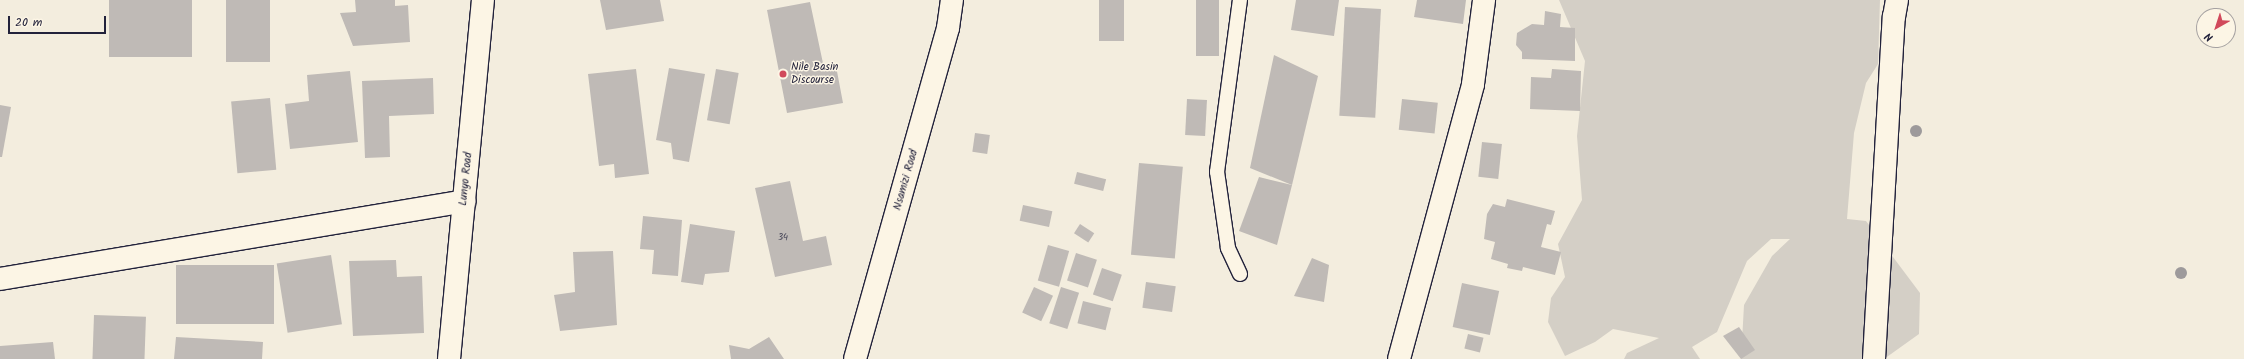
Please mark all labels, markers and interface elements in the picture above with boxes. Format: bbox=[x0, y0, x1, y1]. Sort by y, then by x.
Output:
scale bar bbox=[10, 8, 108, 34]
north arrow bbox=[2196, 8, 2236, 48]
text: 20 m bbox=[15, 13, 42, 32]
text: N bbox=[2201, 27, 2217, 46]
place label: Nile Basin Discourse bbox=[791, 61, 838, 87]
marker: Nile Basin Discourse bbox=[778, 69, 788, 79]
street label: Nsamizi Road bbox=[891, 148, 921, 212]
street label: Lunyo Road bbox=[457, 152, 475, 206]
house number: 34 bbox=[778, 233, 788, 243]

